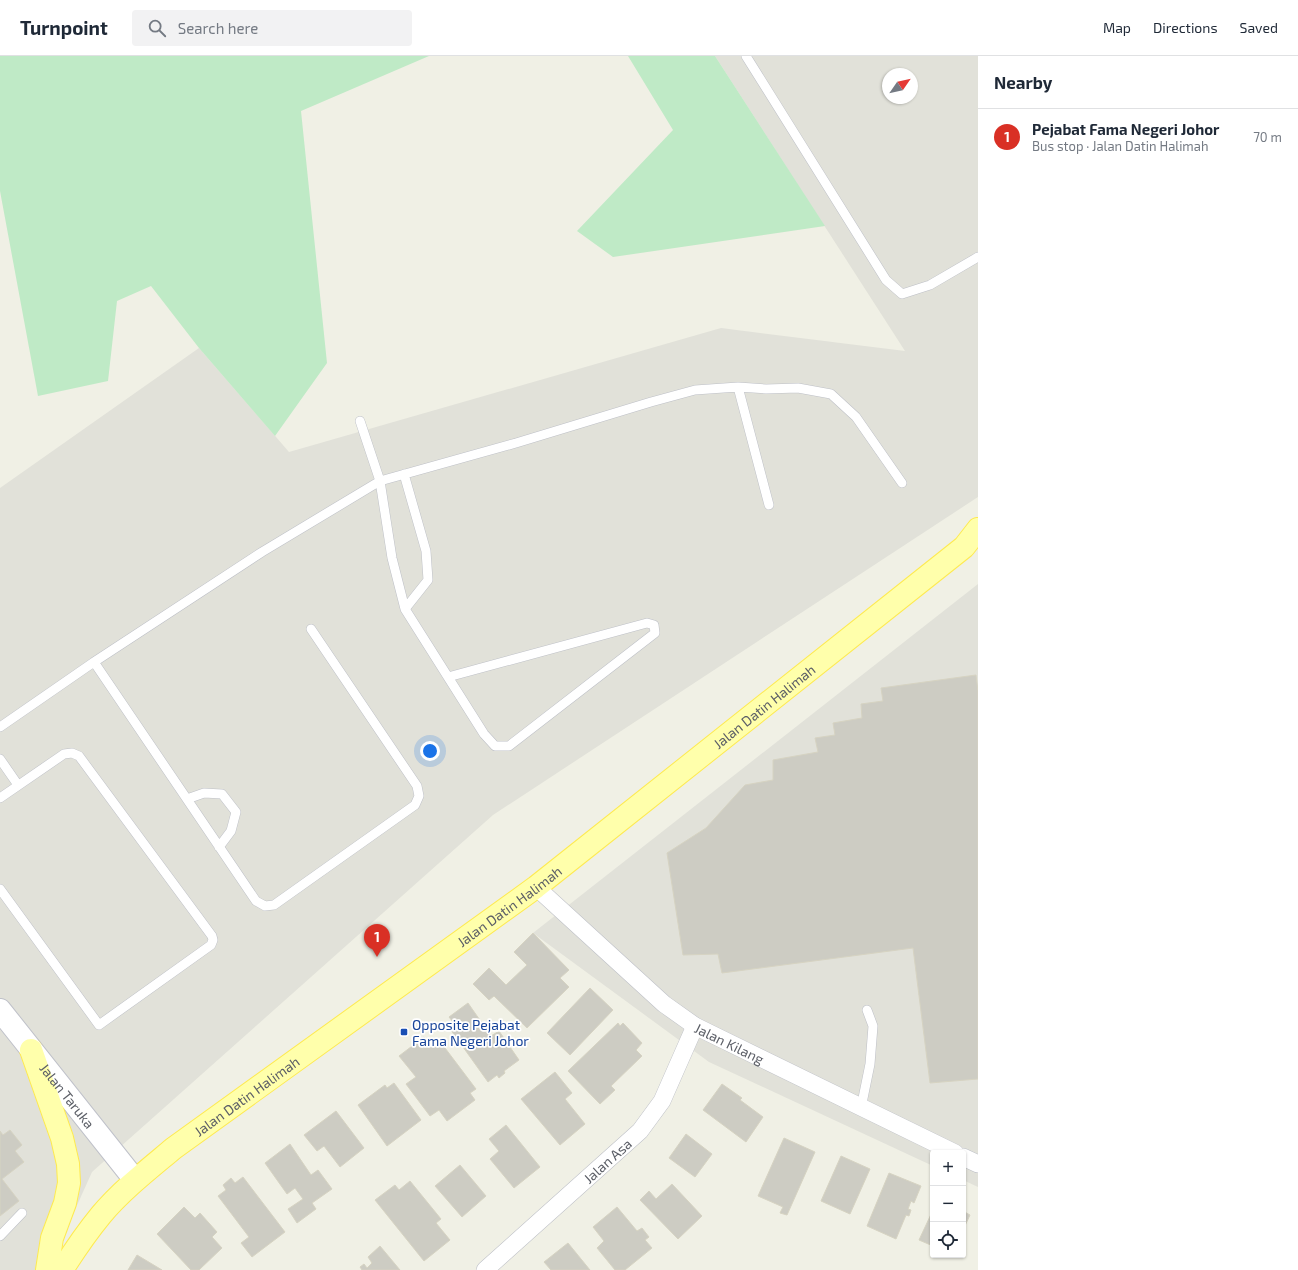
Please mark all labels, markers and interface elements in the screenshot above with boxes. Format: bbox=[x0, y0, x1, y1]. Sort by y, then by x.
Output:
search box bbox=[132, 10, 412, 46]
text: Turnpoint bbox=[20, 16, 108, 39]
icon: search bbox=[146, 17, 168, 39]
text: Search here bbox=[178, 19, 258, 37]
text: Map bbox=[1103, 19, 1131, 36]
text: Directions bbox=[1153, 19, 1218, 36]
text: Saved bbox=[1240, 19, 1278, 36]
north arrow bbox=[882, 68, 918, 104]
text: Nearby bbox=[994, 72, 1052, 92]
text: Pejabat Fama Negeri Johor bbox=[1032, 120, 1219, 138]
text: 1 bbox=[1004, 129, 1010, 145]
text: 70 m bbox=[1253, 129, 1282, 145]
text: Bus stop · Jalan Datin Halimah bbox=[1032, 138, 1208, 154]
street label: Jalan Datin Halimah bbox=[709, 660, 818, 752]
your location bbox=[420, 741, 440, 761]
street label: Jalan Datin Halimah bbox=[453, 862, 565, 950]
pin: 1 bbox=[364, 924, 390, 957]
place label: Opposite Pejabat Fama Negeri Johor bbox=[412, 1016, 529, 1049]
street label: Jalan Kilang bbox=[692, 1019, 767, 1067]
marker: Opposite Pejabat Fama Negeri Johor bbox=[399, 1027, 409, 1037]
street label: Jalan Datin Halimah bbox=[191, 1052, 302, 1139]
street label: Jalan Taruka bbox=[37, 1059, 99, 1131]
street label: Jalan Asa bbox=[580, 1135, 635, 1186]
map controls bbox=[930, 1150, 966, 1258]
button: + bbox=[930, 1150, 966, 1186]
button: − bbox=[930, 1186, 966, 1222]
button: locate bbox=[930, 1222, 966, 1258]

